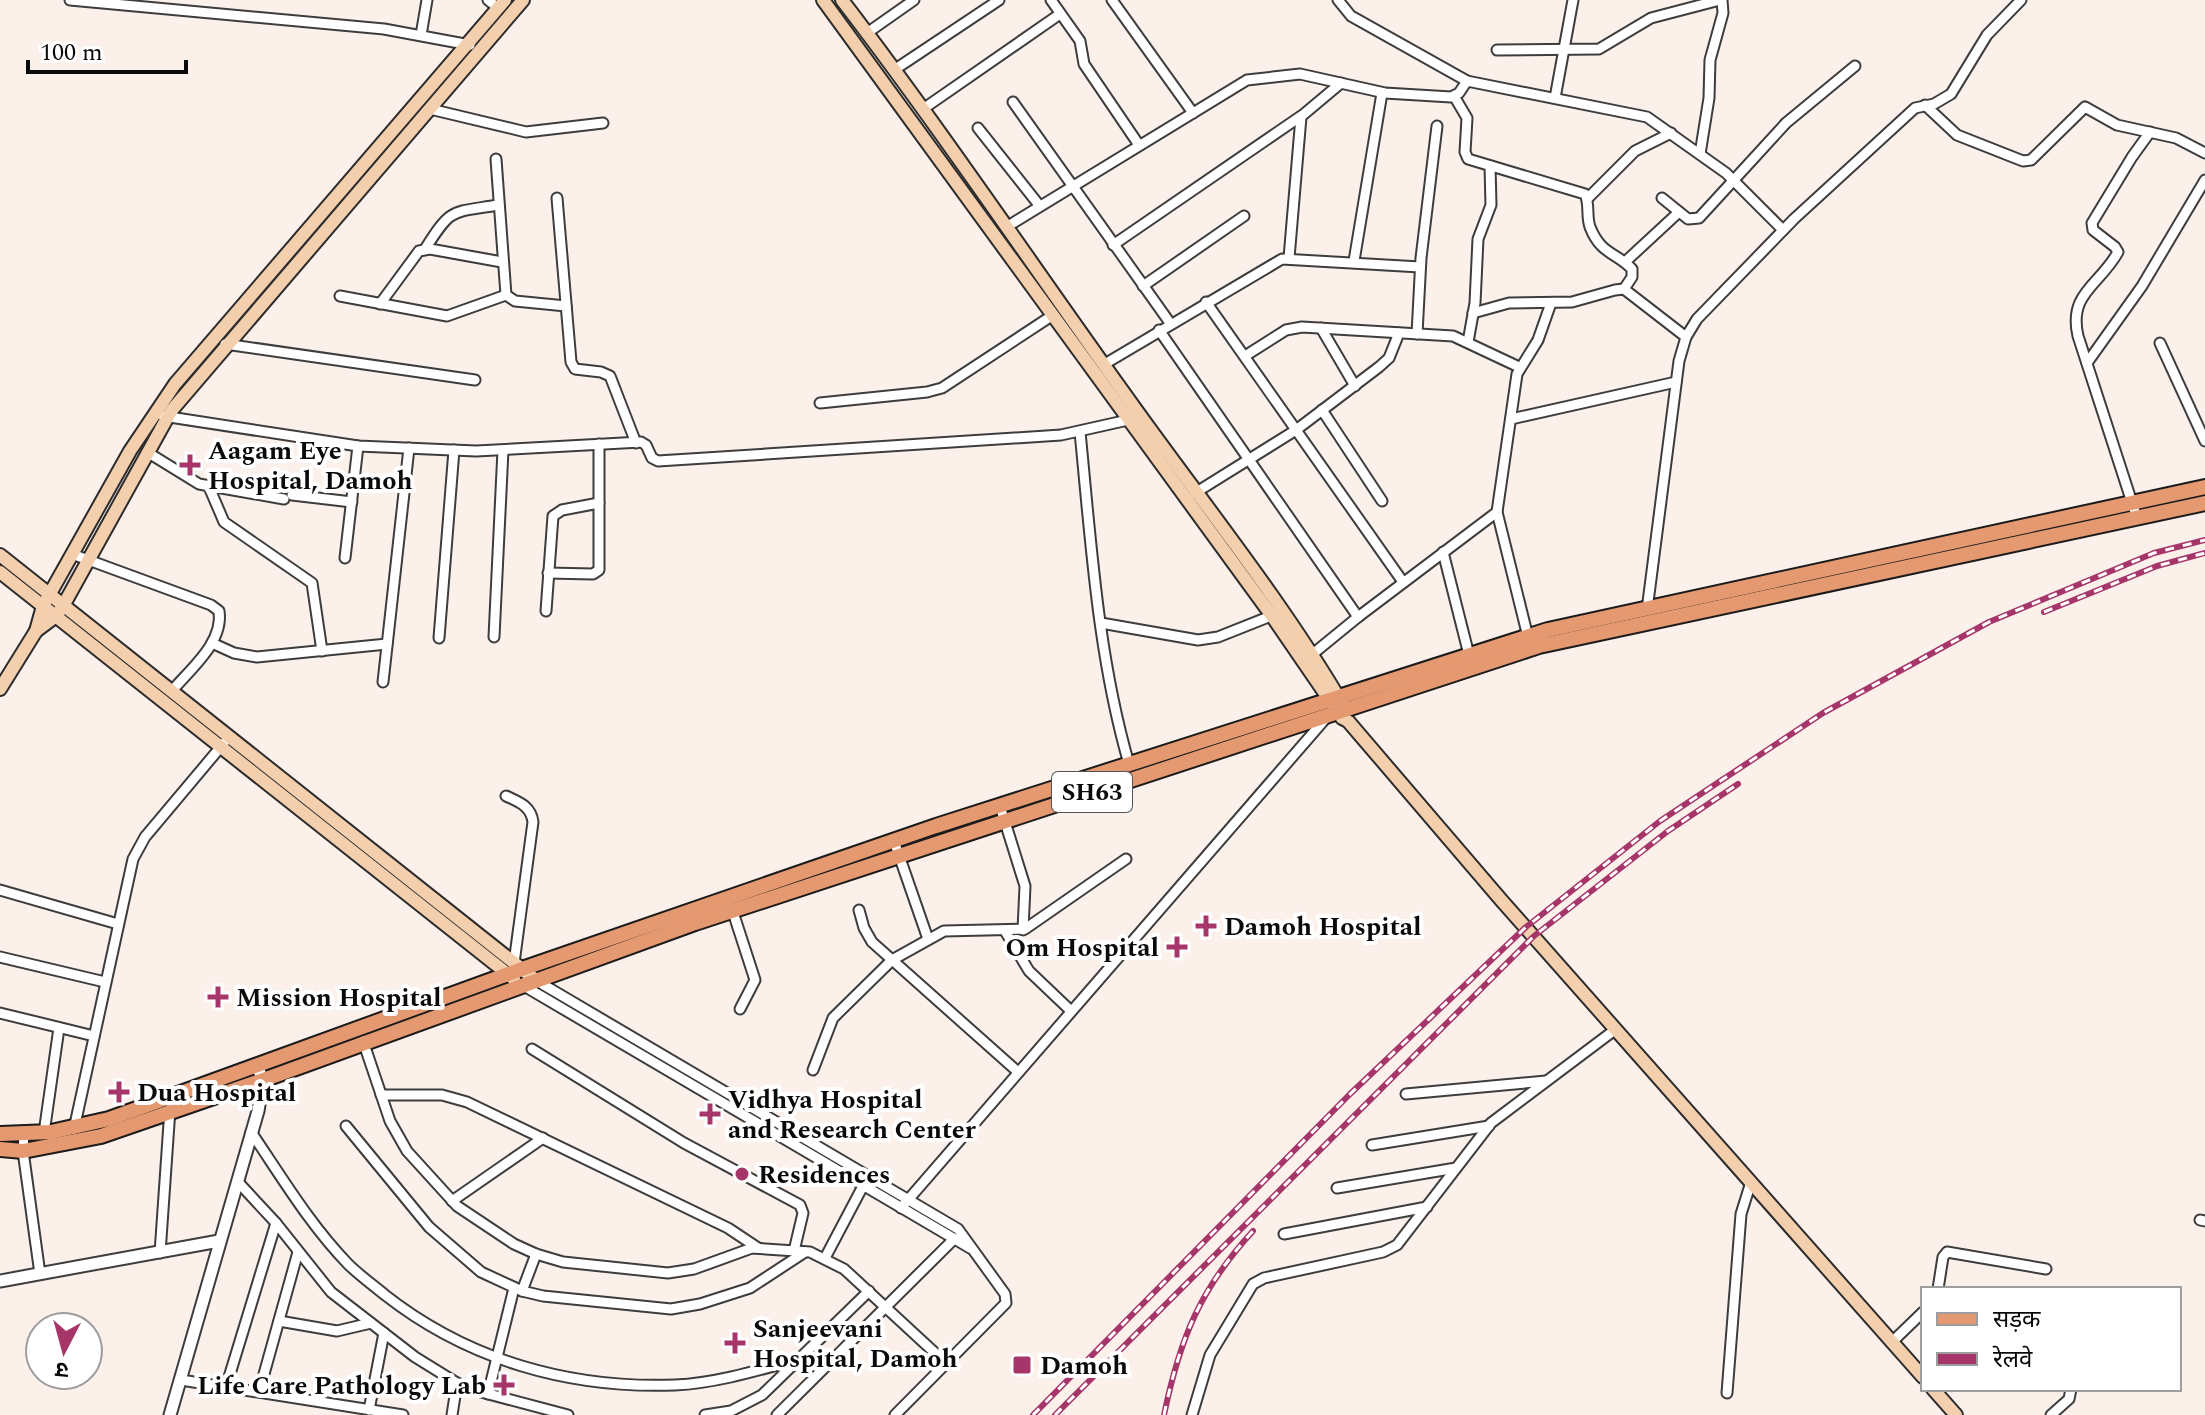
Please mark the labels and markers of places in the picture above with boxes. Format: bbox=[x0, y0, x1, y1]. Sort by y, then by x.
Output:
place label: Aagam Eye Hospital, Damoh bbox=[208, 431, 413, 501]
marker: Aagam Eye Hospital, Damoh bbox=[179, 454, 201, 476]
place label: Damoh Hospital bbox=[1224, 907, 1422, 947]
marker: Damoh Hospital bbox=[1195, 915, 1217, 937]
place label: Om Hospital bbox=[1005, 928, 1159, 968]
marker: Om Hospital bbox=[1166, 936, 1188, 958]
place label: Mission Hospital bbox=[236, 978, 442, 1018]
marker: Mission Hospital bbox=[207, 986, 229, 1008]
place label: Dua Hospital bbox=[137, 1073, 296, 1113]
place label: Vidhya Hospital and Research Center bbox=[728, 1080, 977, 1150]
marker: Dua Hospital bbox=[108, 1081, 130, 1103]
marker: Vidhya Hospital and Research Center bbox=[699, 1103, 721, 1125]
place label: Residences bbox=[758, 1155, 890, 1195]
marker: Residences bbox=[733, 1165, 751, 1183]
place label: Sanjeevani Hospital, Damoh bbox=[753, 1309, 958, 1379]
marker: Sanjeevani Hospital, Damoh bbox=[724, 1332, 746, 1354]
place label: Damoh bbox=[1040, 1346, 1128, 1386]
marker: Damoh bbox=[1011, 1354, 1033, 1376]
place label: Life Care Pathology Lab bbox=[197, 1366, 486, 1406]
marker: Life Care Pathology Lab bbox=[493, 1374, 515, 1396]

